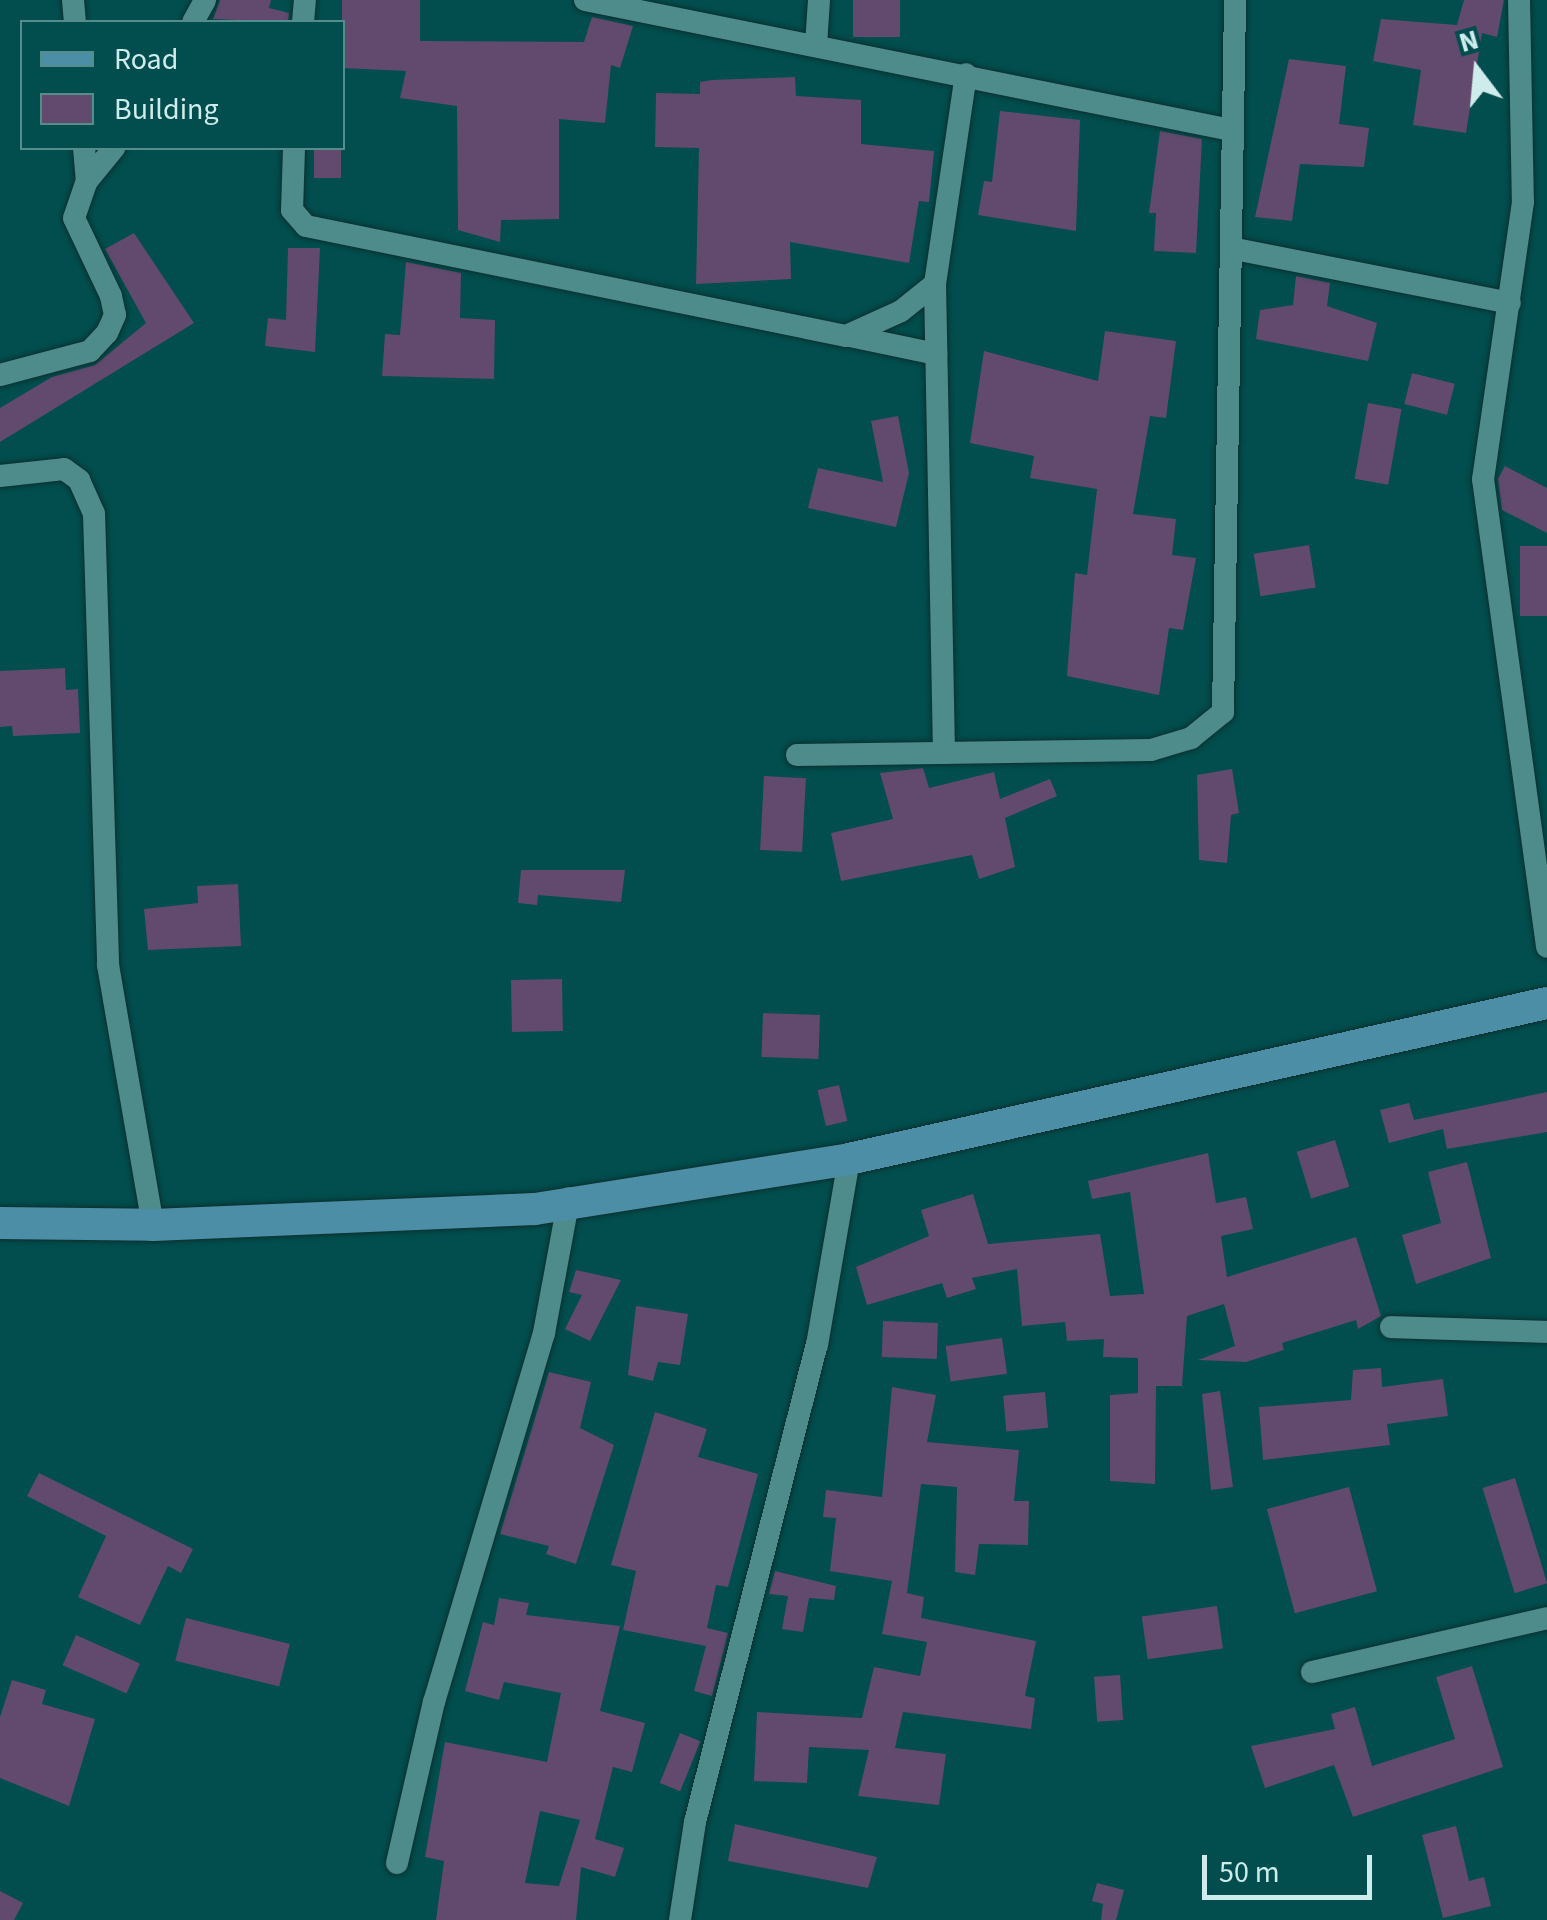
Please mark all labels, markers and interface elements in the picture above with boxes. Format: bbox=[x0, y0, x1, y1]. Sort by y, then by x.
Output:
text: N bbox=[1454, 19, 1483, 63]
legend bbox=[20, 20, 345, 150]
north arrow bbox=[1427, 20, 1527, 120]
text: Road bbox=[114, 38, 178, 81]
text: Building bbox=[114, 88, 219, 131]
scale bar bbox=[1207, 1835, 1377, 1897]
text: 50 m bbox=[1219, 1851, 1280, 1894]

